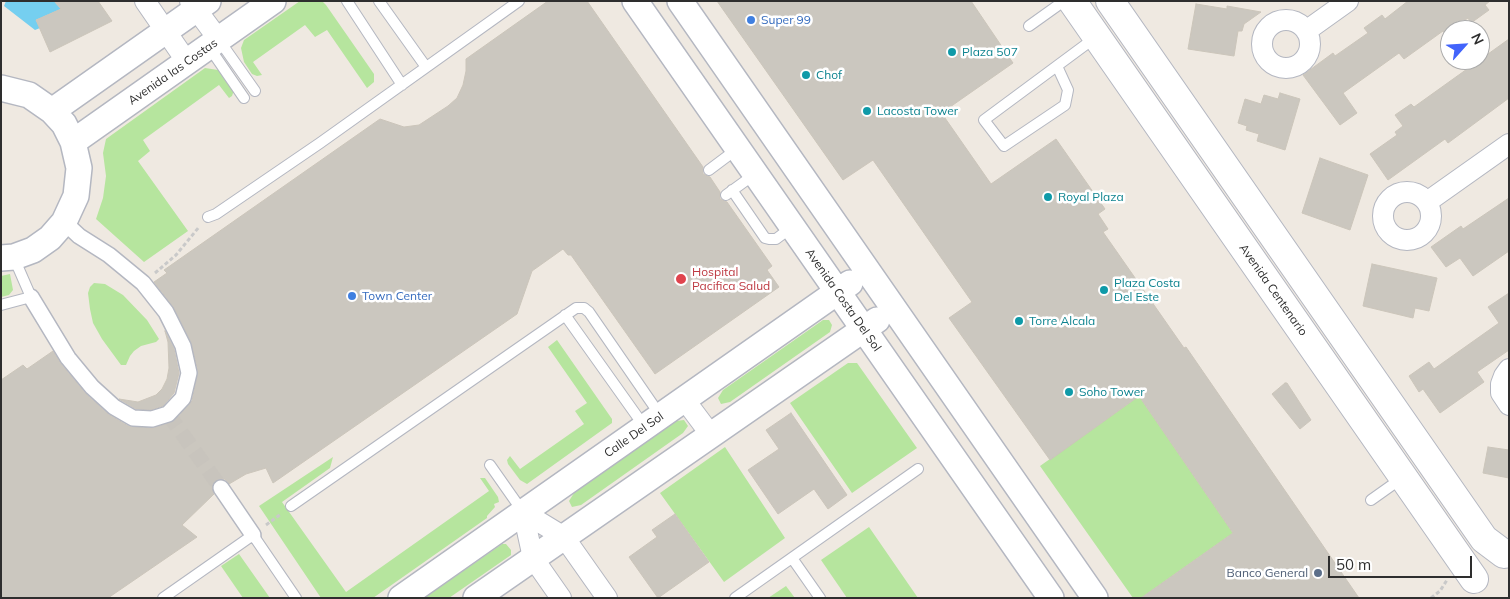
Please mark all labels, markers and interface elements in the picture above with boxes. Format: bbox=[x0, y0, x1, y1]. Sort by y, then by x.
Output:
place label: Super 99 bbox=[761, 13, 811, 27]
marker: Super 99 bbox=[745, 14, 757, 26]
north arrow bbox=[1440, 20, 1490, 70]
text: N bbox=[1467, 30, 1488, 48]
street label: Avenida las Costas bbox=[126, 36, 220, 108]
place label: Plaza 507 bbox=[962, 45, 1018, 59]
marker: Plaza 507 bbox=[946, 46, 958, 58]
place label: Chof bbox=[816, 68, 842, 82]
marker: Chof bbox=[800, 69, 812, 81]
place label: Lacosta Tower bbox=[877, 104, 958, 118]
marker: Lacosta Tower bbox=[861, 105, 873, 117]
place label: Royal Plaza bbox=[1058, 190, 1124, 204]
marker: Royal Plaza bbox=[1042, 191, 1054, 203]
street label: Avenida Centenario bbox=[1236, 241, 1310, 339]
street label: Avenida Costa Del Sol bbox=[802, 246, 884, 354]
place label: Hospital Pacifica Salud bbox=[692, 265, 770, 293]
marker: Hospital Pacifica Salud bbox=[674, 272, 688, 286]
place label: Plaza Costa Del Este bbox=[1114, 276, 1180, 304]
marker: Plaza Costa Del Este bbox=[1098, 284, 1110, 296]
place label: Town Center bbox=[362, 289, 432, 303]
marker: Town Center bbox=[346, 290, 358, 302]
place label: Torre Alcala bbox=[1029, 314, 1095, 328]
marker: Torre Alcala bbox=[1013, 315, 1025, 327]
place label: Soho Tower bbox=[1079, 385, 1145, 399]
marker: Soho Tower bbox=[1063, 386, 1075, 398]
street label: Calle Del Sol bbox=[602, 409, 666, 461]
scale bar bbox=[1330, 546, 1474, 578]
text: 50 m bbox=[1336, 555, 1371, 574]
place label: Banco General bbox=[1227, 566, 1308, 580]
marker: Banco General bbox=[1312, 567, 1324, 579]

